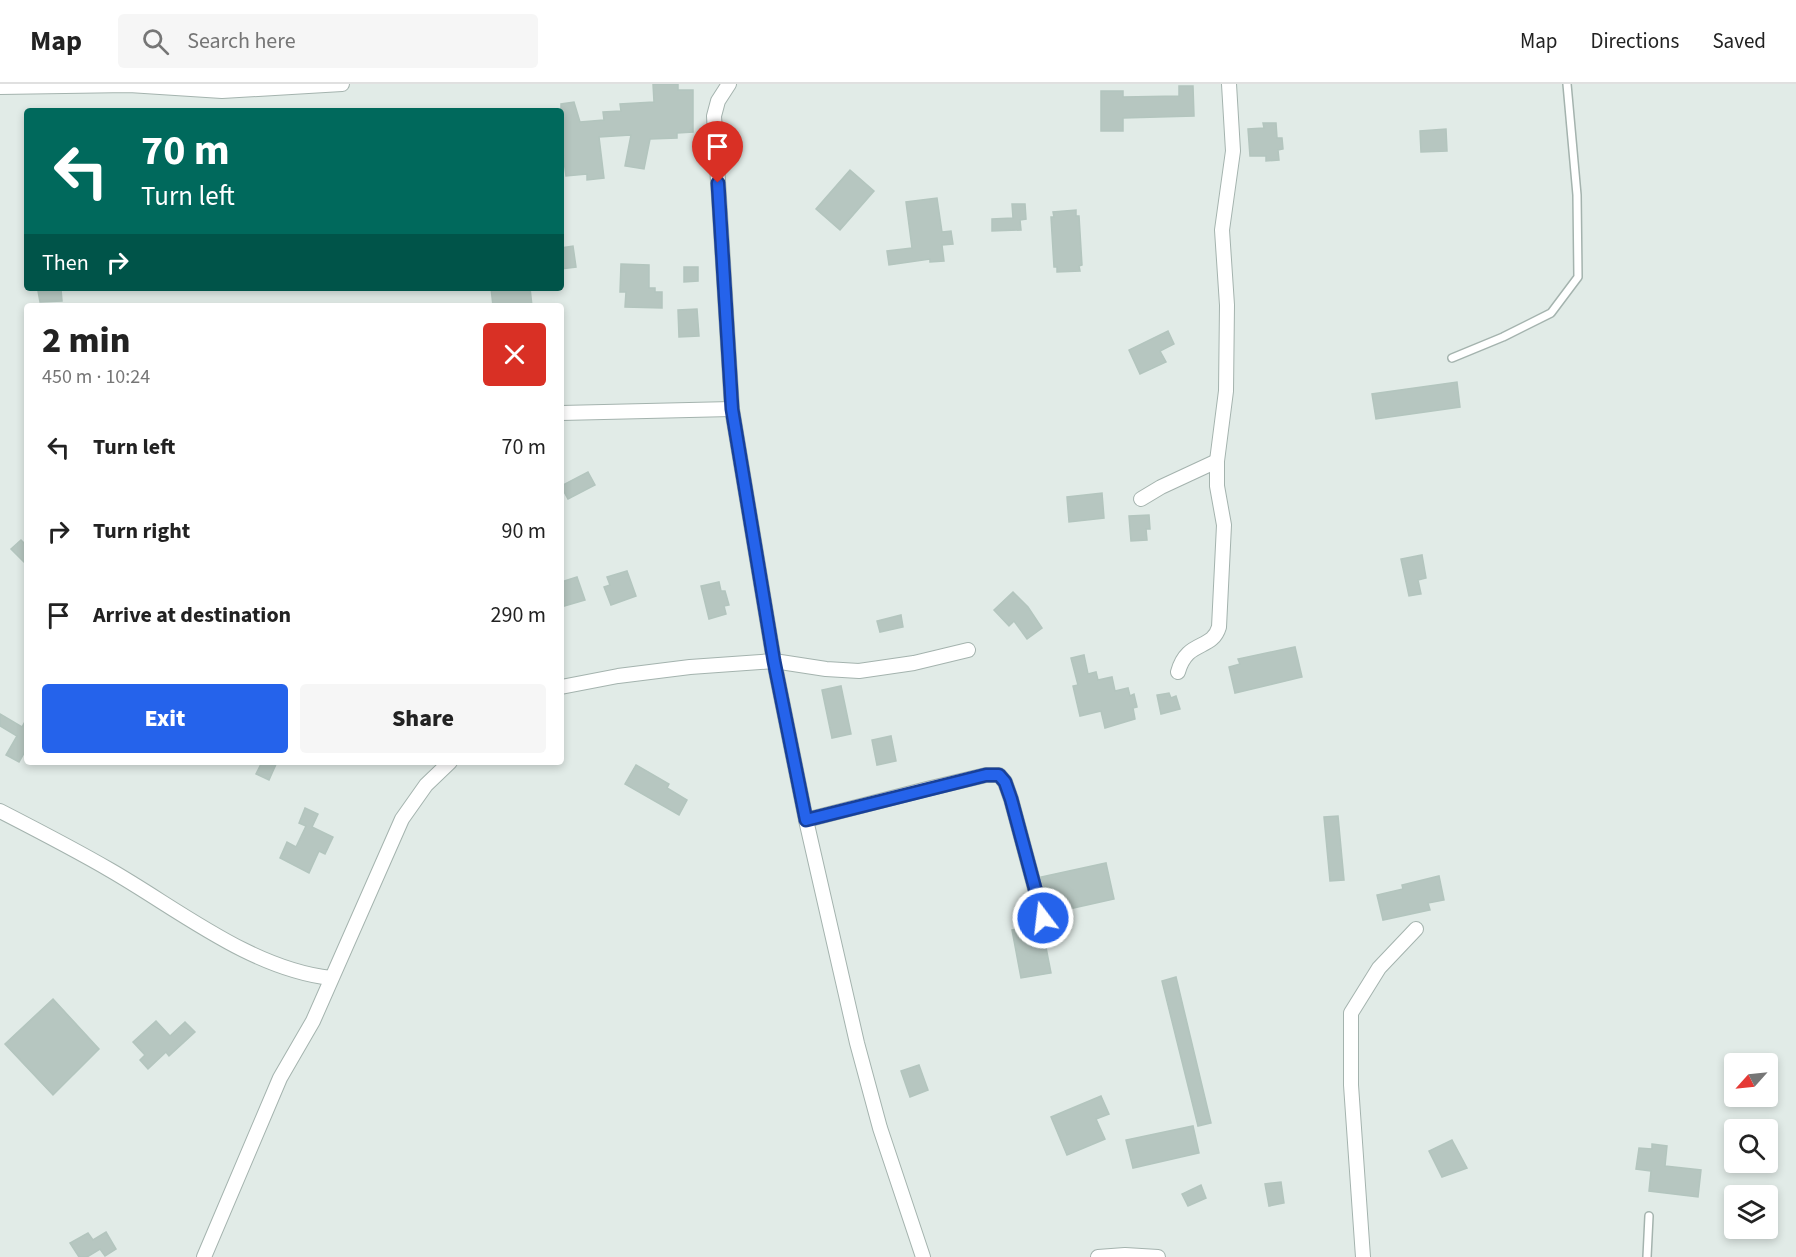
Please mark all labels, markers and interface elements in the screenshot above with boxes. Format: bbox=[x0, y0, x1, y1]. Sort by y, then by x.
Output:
search box bbox=[118, 14, 538, 68]
text: Map bbox=[30, 21, 82, 61]
icon: search bbox=[139, 25, 172, 58]
text: Search here bbox=[187, 25, 296, 57]
text: Map bbox=[1520, 26, 1558, 56]
text: Directions bbox=[1591, 26, 1679, 56]
text: Saved bbox=[1712, 26, 1766, 56]
text: 70 m bbox=[141, 121, 230, 181]
pin bbox=[692, 121, 743, 183]
icon: arrive bbox=[701, 130, 734, 163]
icon: left bbox=[42, 132, 120, 210]
text: Turn left bbox=[141, 177, 235, 216]
icon: right bbox=[101, 246, 134, 279]
text: Then bbox=[42, 247, 89, 279]
text: 2 min bbox=[42, 315, 130, 366]
button: close bbox=[483, 323, 546, 386]
text: 450 m · 10:24 bbox=[42, 363, 150, 391]
icon: left bbox=[42, 431, 75, 464]
text: Turn left bbox=[93, 431, 175, 463]
text: 70 m bbox=[501, 431, 546, 463]
icon: right bbox=[42, 515, 75, 548]
text: Turn right bbox=[93, 515, 190, 547]
text: 90 m bbox=[501, 515, 546, 547]
icon: arrive bbox=[42, 599, 75, 632]
text: Arrive at destination bbox=[93, 599, 291, 631]
text: 290 m bbox=[491, 599, 546, 631]
button: Exit bbox=[42, 684, 288, 753]
button: Share bbox=[300, 684, 546, 753]
position arrow bbox=[1011, 886, 1075, 950]
north arrow bbox=[1724, 1053, 1778, 1107]
map controls bbox=[1724, 1053, 1778, 1239]
button: search bbox=[1724, 1119, 1778, 1173]
button: layers bbox=[1724, 1185, 1778, 1239]

